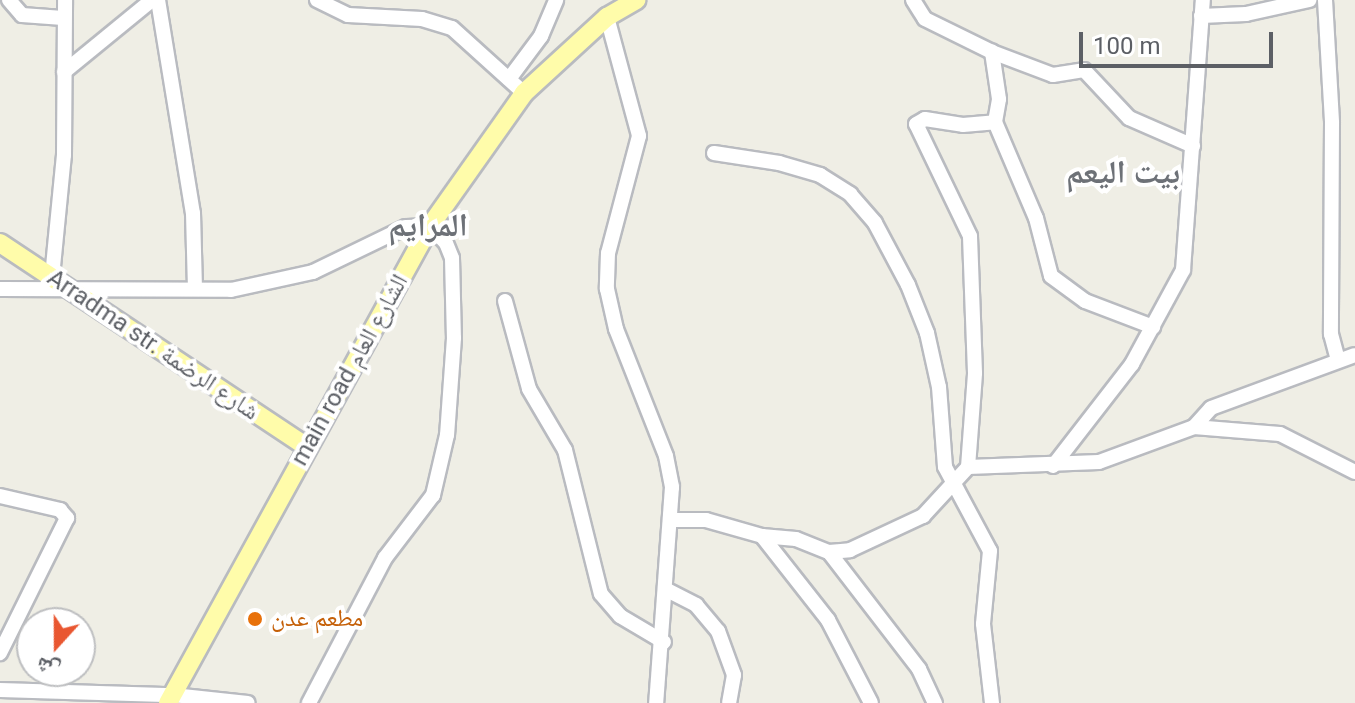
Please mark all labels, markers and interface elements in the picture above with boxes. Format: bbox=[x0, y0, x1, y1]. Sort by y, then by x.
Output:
scale bar bbox=[1083, 16, 1277, 66]
text: 100 m bbox=[1093, 32, 1160, 60]
district label: بيت اليعم bbox=[1066, 153, 1180, 191]
district label: المرايم bbox=[388, 206, 468, 244]
street label: Arradma str. شارع الرضمة bbox=[42, 263, 264, 427]
street label: main road الشارع العام bbox=[285, 269, 415, 471]
place label: مطعم عدن bbox=[271, 605, 363, 633]
north arrow bbox=[16, 607, 96, 687]
marker: مطعم عدن bbox=[246, 610, 264, 628]
text: ش bbox=[33, 652, 63, 684]

